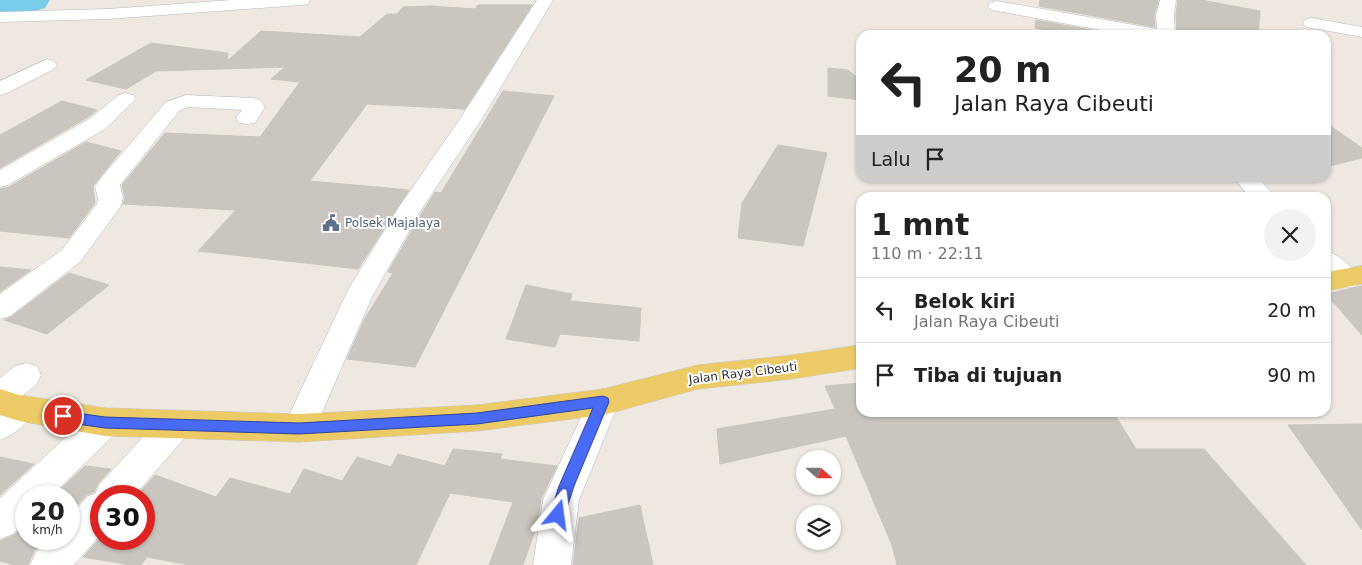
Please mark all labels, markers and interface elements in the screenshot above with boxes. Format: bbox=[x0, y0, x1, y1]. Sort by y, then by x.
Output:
icon: left bbox=[871, 50, 936, 115]
text: 20 m bbox=[954, 50, 1051, 90]
text: Jalan Raya Cibeuti bbox=[954, 91, 1154, 116]
icon: arrive bbox=[921, 145, 949, 173]
text: Lalu bbox=[871, 148, 911, 170]
text: 1 mnt bbox=[871, 207, 969, 242]
button: close bbox=[1264, 209, 1316, 261]
public building icon: Polsek Majalaya bbox=[321, 213, 341, 233]
place label: Polsek Majalaya bbox=[345, 216, 440, 230]
text: 110 m · 22:11 bbox=[871, 244, 984, 263]
text: Belok kiri bbox=[914, 290, 1015, 312]
icon: left bbox=[871, 296, 899, 324]
text: 20 m bbox=[1267, 299, 1316, 321]
text: Jalan Raya Cibeuti bbox=[914, 312, 1059, 331]
street label: Jalan Raya Cibeuti bbox=[687, 359, 798, 387]
icon: arrive bbox=[871, 361, 899, 389]
text: Tiba di tujuan bbox=[914, 364, 1062, 386]
text: 90 m bbox=[1267, 364, 1316, 386]
pin bbox=[42, 395, 84, 437]
icon: arrive bbox=[49, 402, 77, 430]
north arrow bbox=[796, 450, 841, 495]
map controls bbox=[796, 450, 841, 550]
speed limit sign: 30 bbox=[90, 485, 155, 550]
position arrow bbox=[531, 488, 583, 540]
text: 20 bbox=[30, 497, 65, 526]
button: layers bbox=[796, 505, 841, 550]
text: km/h bbox=[32, 523, 63, 537]

